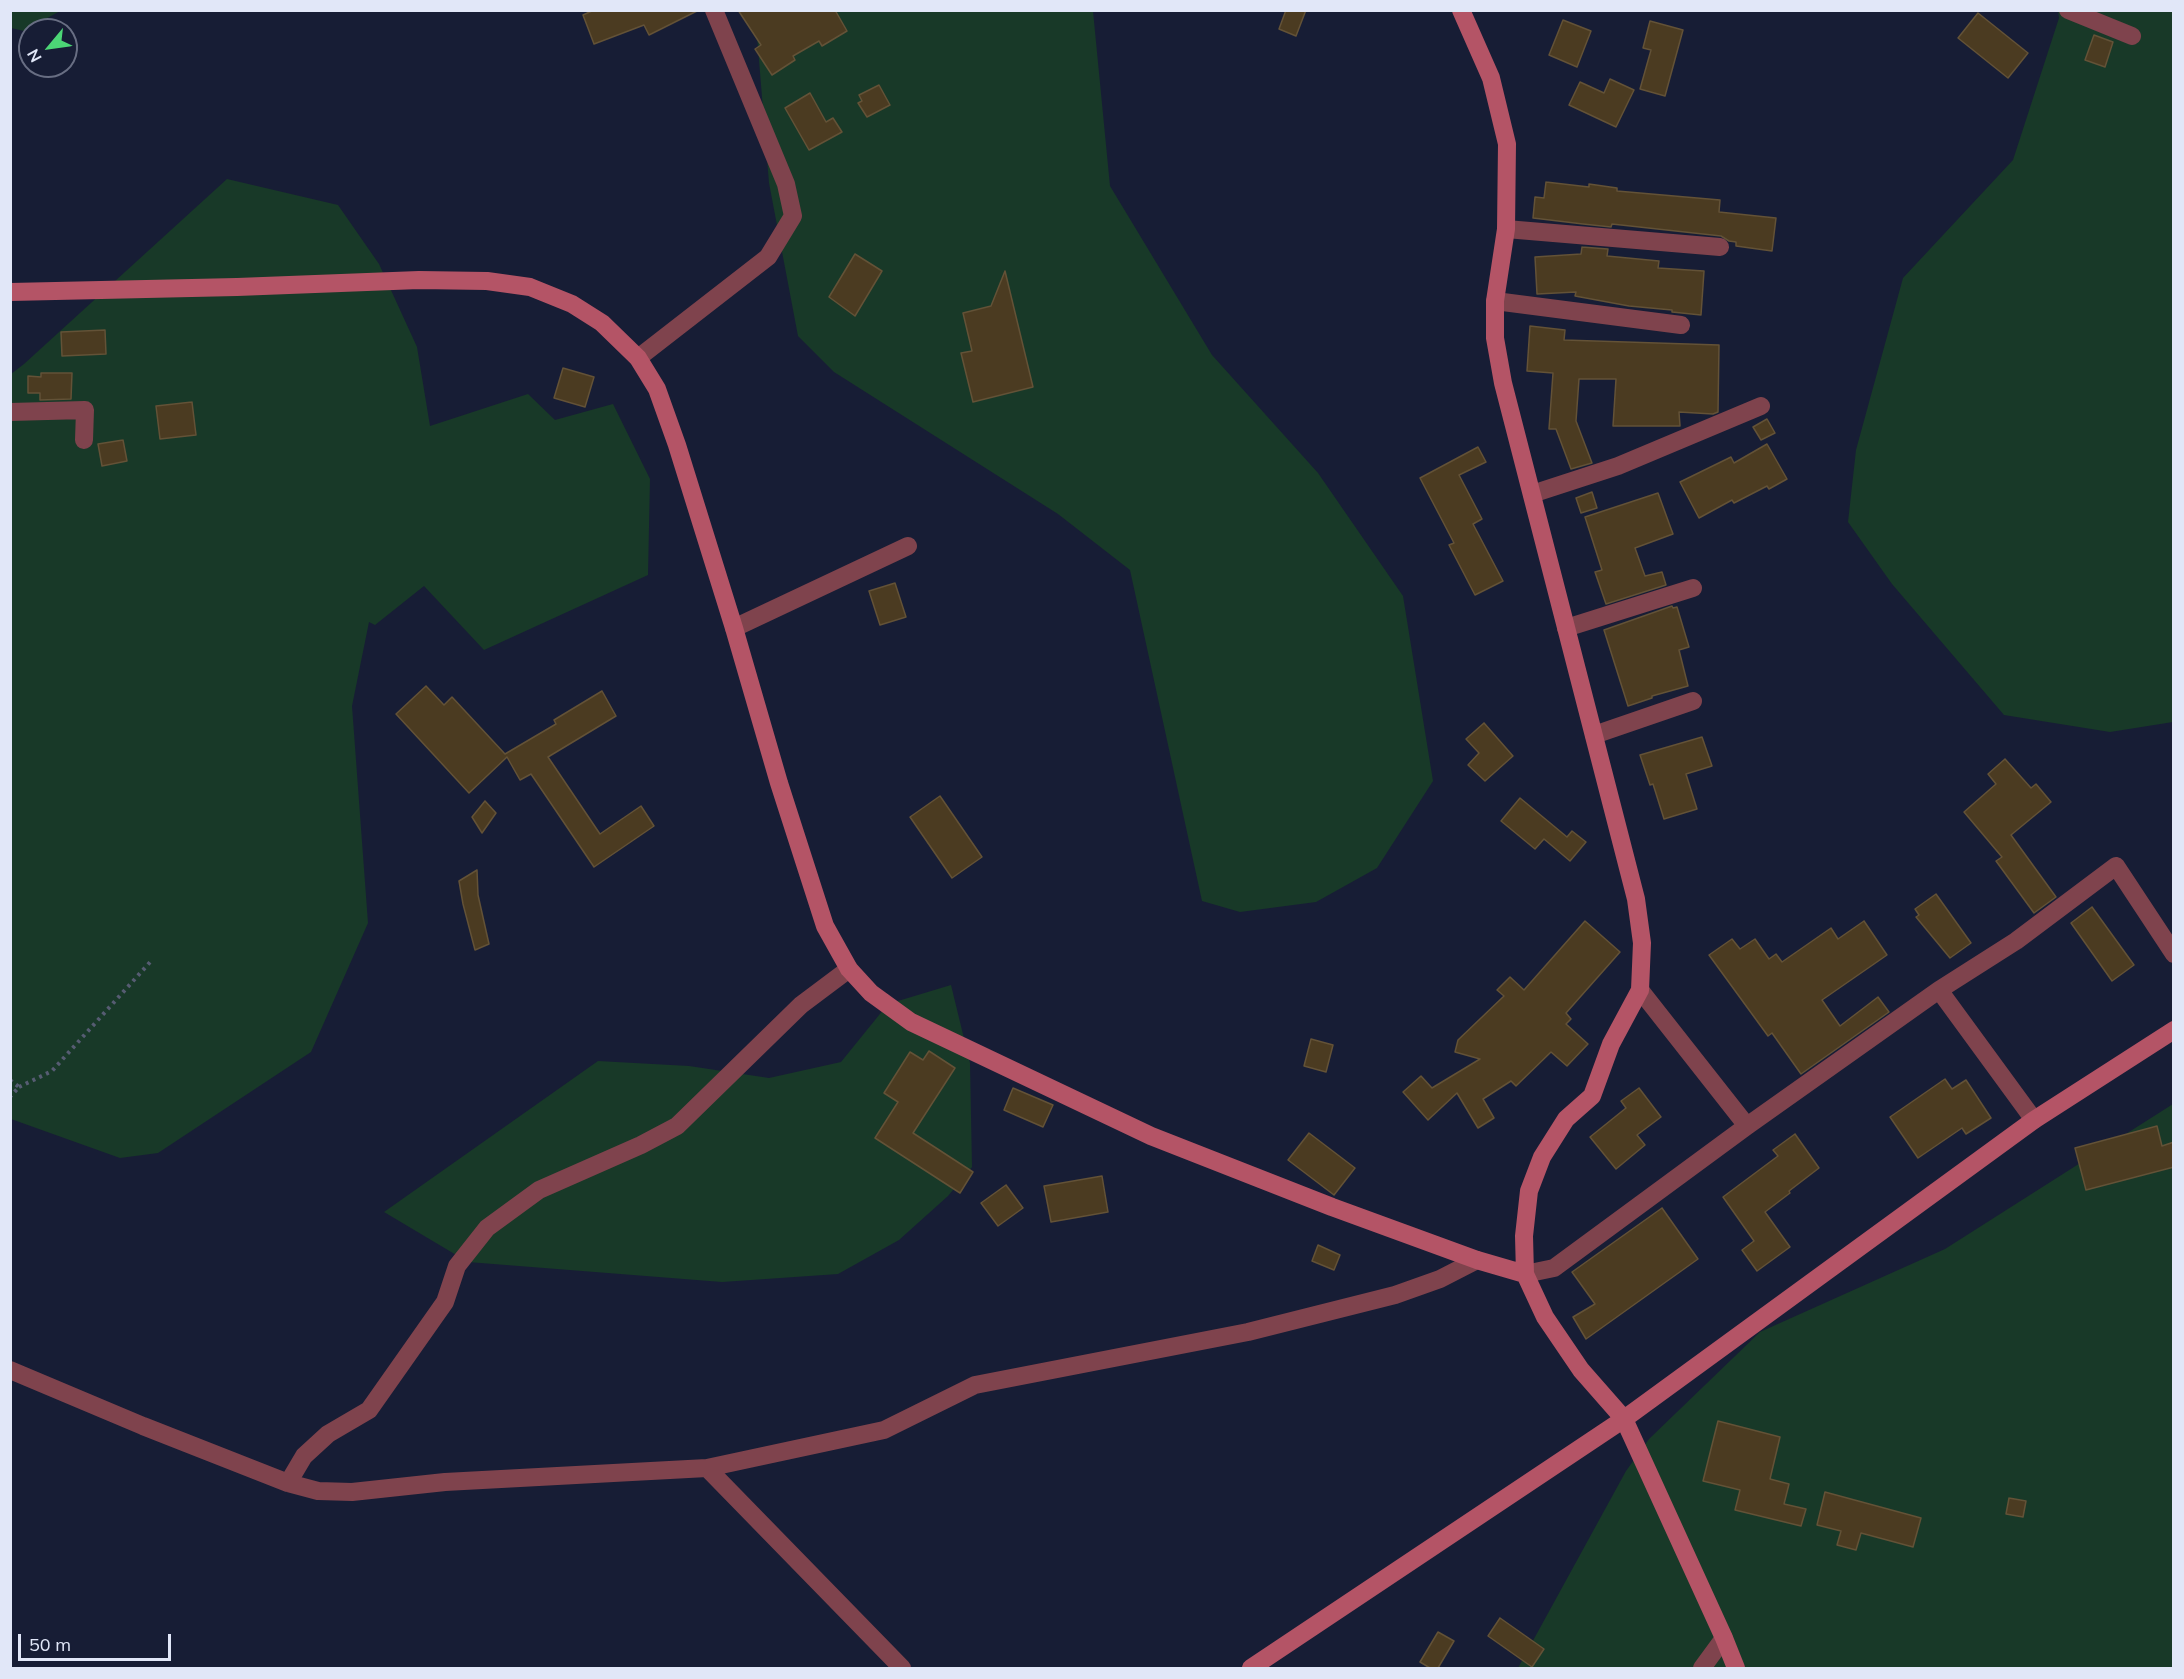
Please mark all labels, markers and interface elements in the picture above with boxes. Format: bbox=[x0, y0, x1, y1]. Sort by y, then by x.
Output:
north arrow bbox=[18, 18, 78, 78]
text: N bbox=[22, 46, 46, 66]
scale bar bbox=[21, 1622, 174, 1660]
text: 50 m bbox=[29, 1633, 71, 1656]

